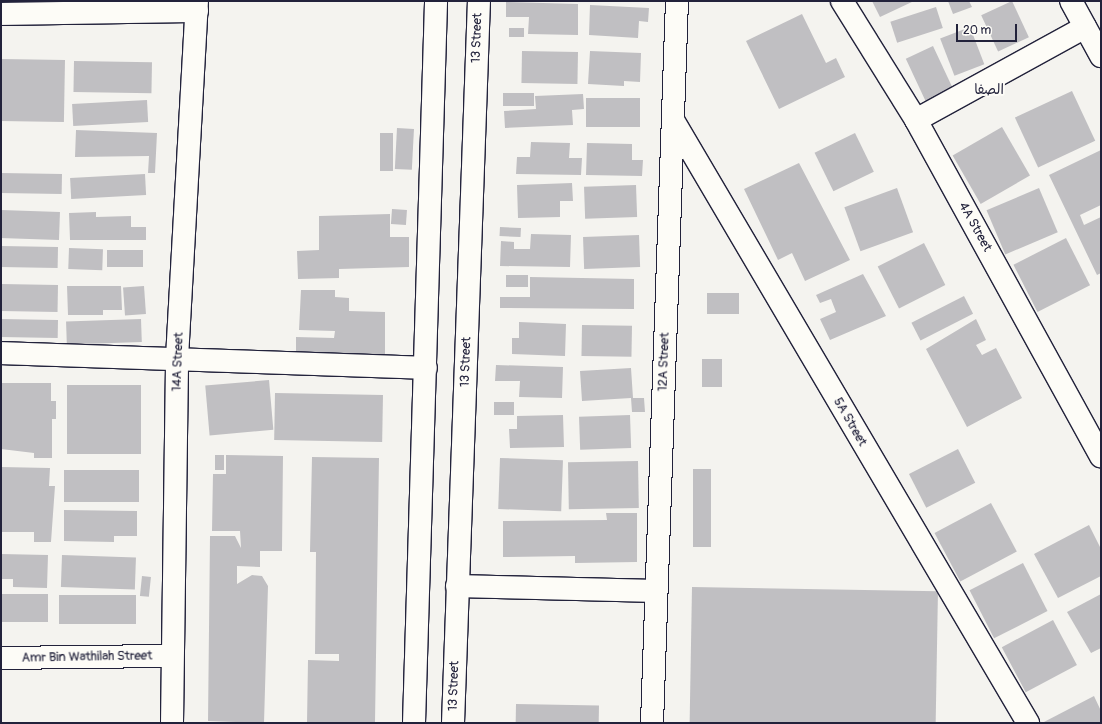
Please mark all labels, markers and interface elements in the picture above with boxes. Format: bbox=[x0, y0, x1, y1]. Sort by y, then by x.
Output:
street label: 13 Street bbox=[468, 13, 486, 63]
scale bar bbox=[958, 16, 1019, 42]
text: 20 m bbox=[963, 23, 991, 38]
district label: الصفا bbox=[974, 82, 1004, 98]
street label: 4A Street bbox=[955, 200, 995, 254]
street label: 14A Street bbox=[169, 332, 187, 392]
street label: 12A Street bbox=[655, 332, 673, 392]
street label: 13 Street bbox=[457, 337, 475, 387]
street label: 5A Street bbox=[830, 395, 870, 449]
street label: Amr Bin Wathilah Street bbox=[21, 648, 153, 666]
street label: 13 Street bbox=[445, 661, 463, 711]

